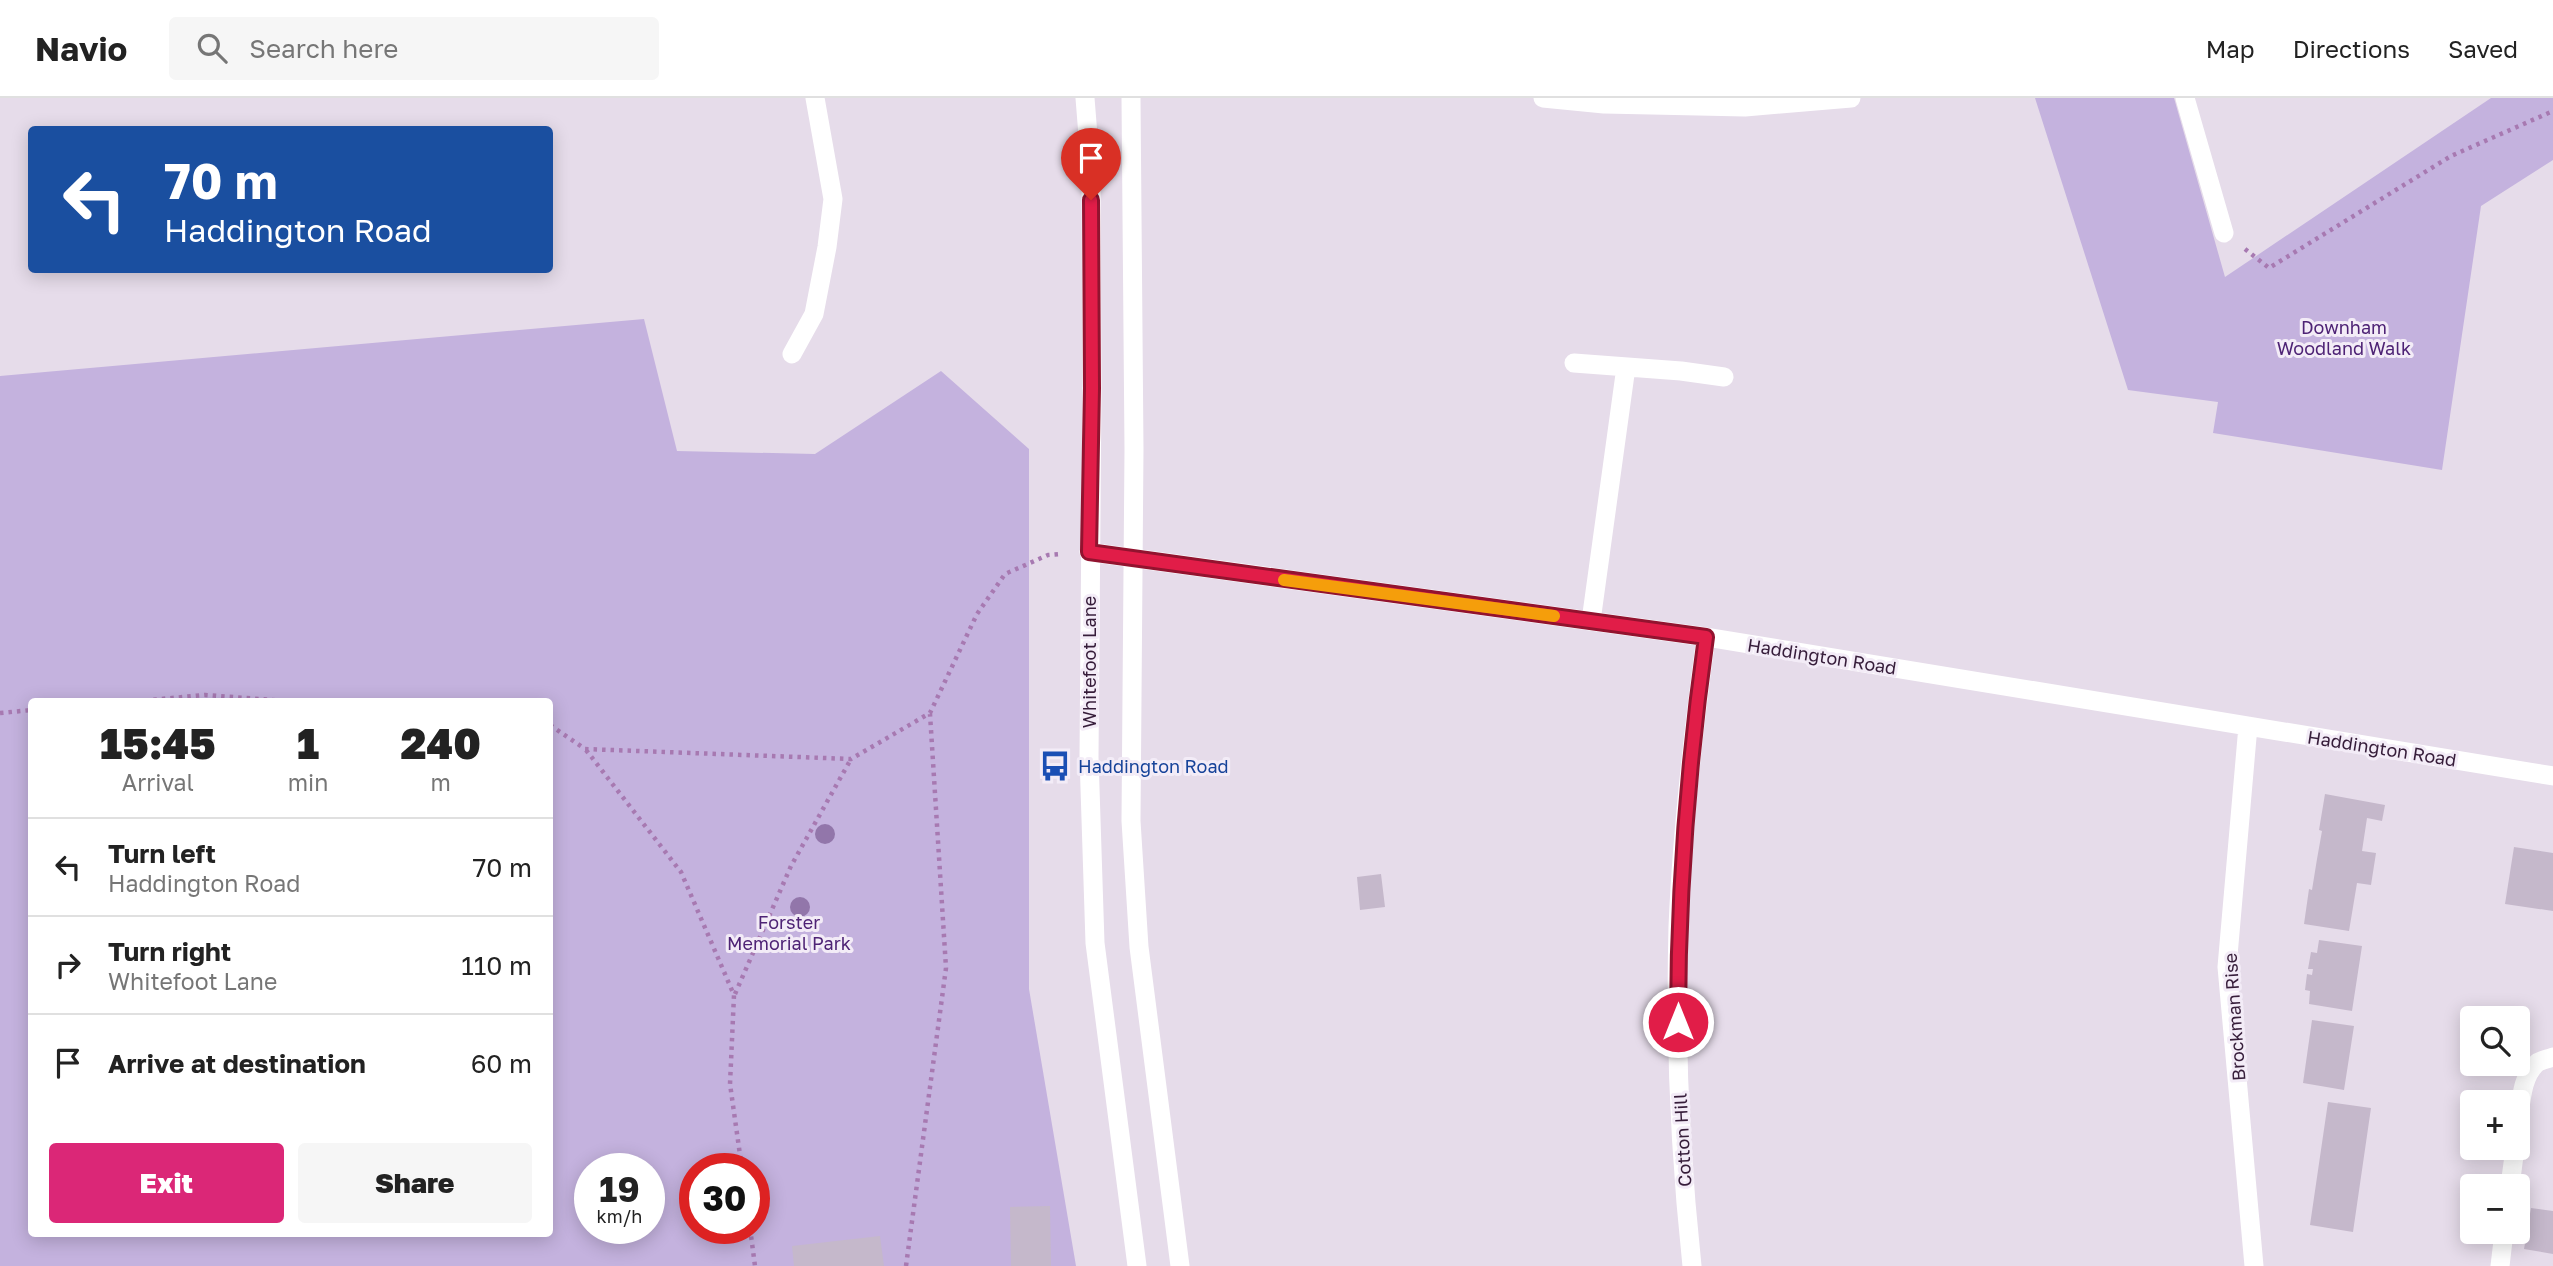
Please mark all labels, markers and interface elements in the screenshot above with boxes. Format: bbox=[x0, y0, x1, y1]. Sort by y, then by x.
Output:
search box bbox=[169, 17, 659, 80]
text: Navio bbox=[35, 29, 127, 68]
icon: search bbox=[193, 29, 231, 67]
text: Search here bbox=[249, 33, 398, 64]
text: Map bbox=[2206, 34, 2255, 63]
text: Directions bbox=[2293, 34, 2410, 63]
text: Saved bbox=[2448, 34, 2518, 63]
pin bbox=[1061, 128, 1121, 200]
icon: arrive bbox=[1072, 139, 1110, 177]
text: 70 m bbox=[164, 151, 278, 210]
icon: left bbox=[49, 154, 140, 245]
text: Haddington Road bbox=[164, 211, 432, 249]
park label: Downham Woodland Walk bbox=[2277, 316, 2411, 359]
street label: Whitefoot Lane bbox=[1078, 596, 1100, 728]
street label: Haddington Road bbox=[1746, 633, 1898, 679]
text: 15:45 bbox=[100, 718, 216, 768]
text: 1 bbox=[297, 718, 319, 768]
text: 240 bbox=[401, 718, 481, 768]
street label: Haddington Road bbox=[2306, 725, 2458, 771]
bus stop icon: Haddington Road bbox=[1038, 749, 1072, 783]
place label: Haddington Road bbox=[1078, 755, 1229, 777]
text: Arrival bbox=[122, 768, 194, 796]
text: min bbox=[288, 768, 328, 796]
text: m bbox=[431, 768, 451, 796]
text: Turn left bbox=[108, 838, 216, 869]
icon: left bbox=[49, 848, 87, 886]
text: 70 m bbox=[473, 852, 532, 883]
text: Haddington Road bbox=[108, 869, 300, 897]
park label: Forster Memorial Park bbox=[727, 911, 851, 954]
text: Turn right bbox=[108, 936, 231, 967]
icon: right bbox=[49, 946, 87, 984]
text: 110 m bbox=[461, 950, 532, 981]
street label: Brockman Rise bbox=[2219, 952, 2249, 1082]
text: Whitefoot Lane bbox=[108, 967, 277, 995]
position arrow bbox=[1641, 985, 1715, 1059]
map controls bbox=[2460, 1006, 2530, 1244]
button: search bbox=[2460, 1006, 2530, 1076]
icon: arrive bbox=[49, 1044, 87, 1082]
text: Arrive at destination bbox=[108, 1048, 366, 1079]
text: 60 m bbox=[471, 1048, 532, 1079]
button: + bbox=[2460, 1090, 2530, 1160]
street label: Cotton Hill bbox=[1669, 1092, 1695, 1187]
button: Exit bbox=[49, 1143, 284, 1223]
button: Share bbox=[298, 1143, 532, 1223]
speed limit sign: 30 bbox=[679, 1153, 770, 1244]
text: 19 bbox=[599, 1168, 640, 1210]
button: − bbox=[2460, 1174, 2530, 1244]
text: km/h bbox=[597, 1205, 642, 1227]

